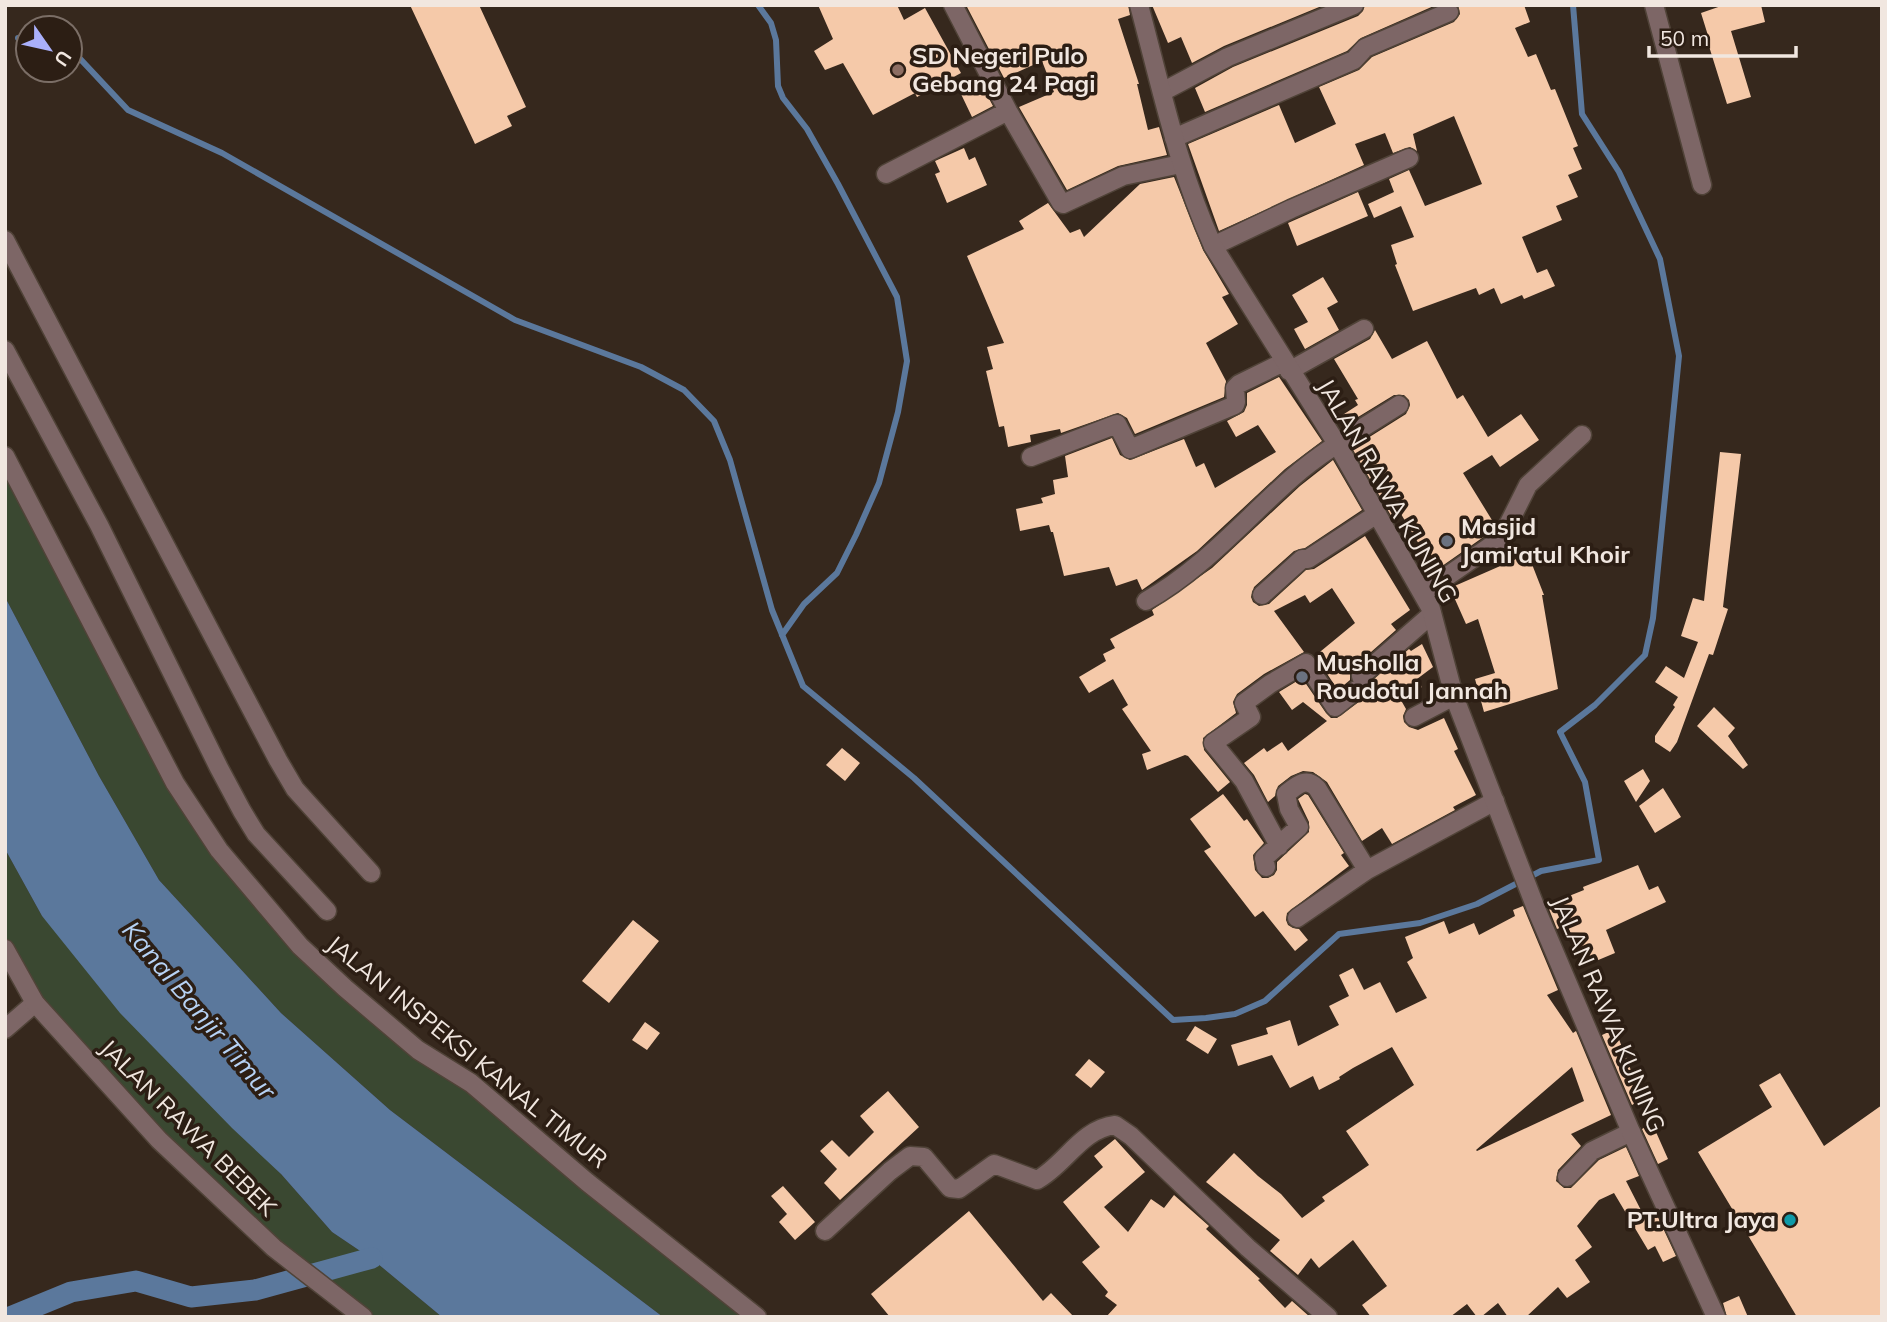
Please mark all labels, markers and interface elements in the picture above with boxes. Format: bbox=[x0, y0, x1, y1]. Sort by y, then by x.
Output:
north arrow bbox=[14, 14, 84, 84]
scale bar bbox=[1649, 14, 1796, 58]
text: 50 m bbox=[1660, 25, 1709, 51]
place label: SD Negeri Pulo Gebang 24 Pagi bbox=[912, 40, 1096, 98]
text: U bbox=[49, 46, 77, 71]
marker: SD Negeri Pulo Gebang 24 Pagi bbox=[890, 62, 906, 78]
street label: JALAN RAWA KUNING bbox=[1311, 373, 1464, 608]
place label: Masjid Jami'atul Khoir bbox=[1461, 511, 1630, 569]
marker: Masjid Jami'atul Khoir bbox=[1439, 533, 1455, 549]
place label: Musholla Roudotul Jannah bbox=[1316, 647, 1508, 705]
marker: Musholla Roudotul Jannah bbox=[1294, 669, 1310, 685]
street label: JALAN RAWA KUNING bbox=[1545, 891, 1672, 1136]
water label: Kanal Banjir Timur bbox=[115, 914, 284, 1107]
street label: JALAN INSPEKSI KANAL TIMUR bbox=[321, 928, 614, 1174]
street label: JALAN RAWA BEBEK bbox=[94, 1033, 284, 1223]
place label: PT.Ultra Jaya bbox=[1627, 1204, 1776, 1234]
marker: PT.Ultra Jaya bbox=[1782, 1212, 1798, 1228]

